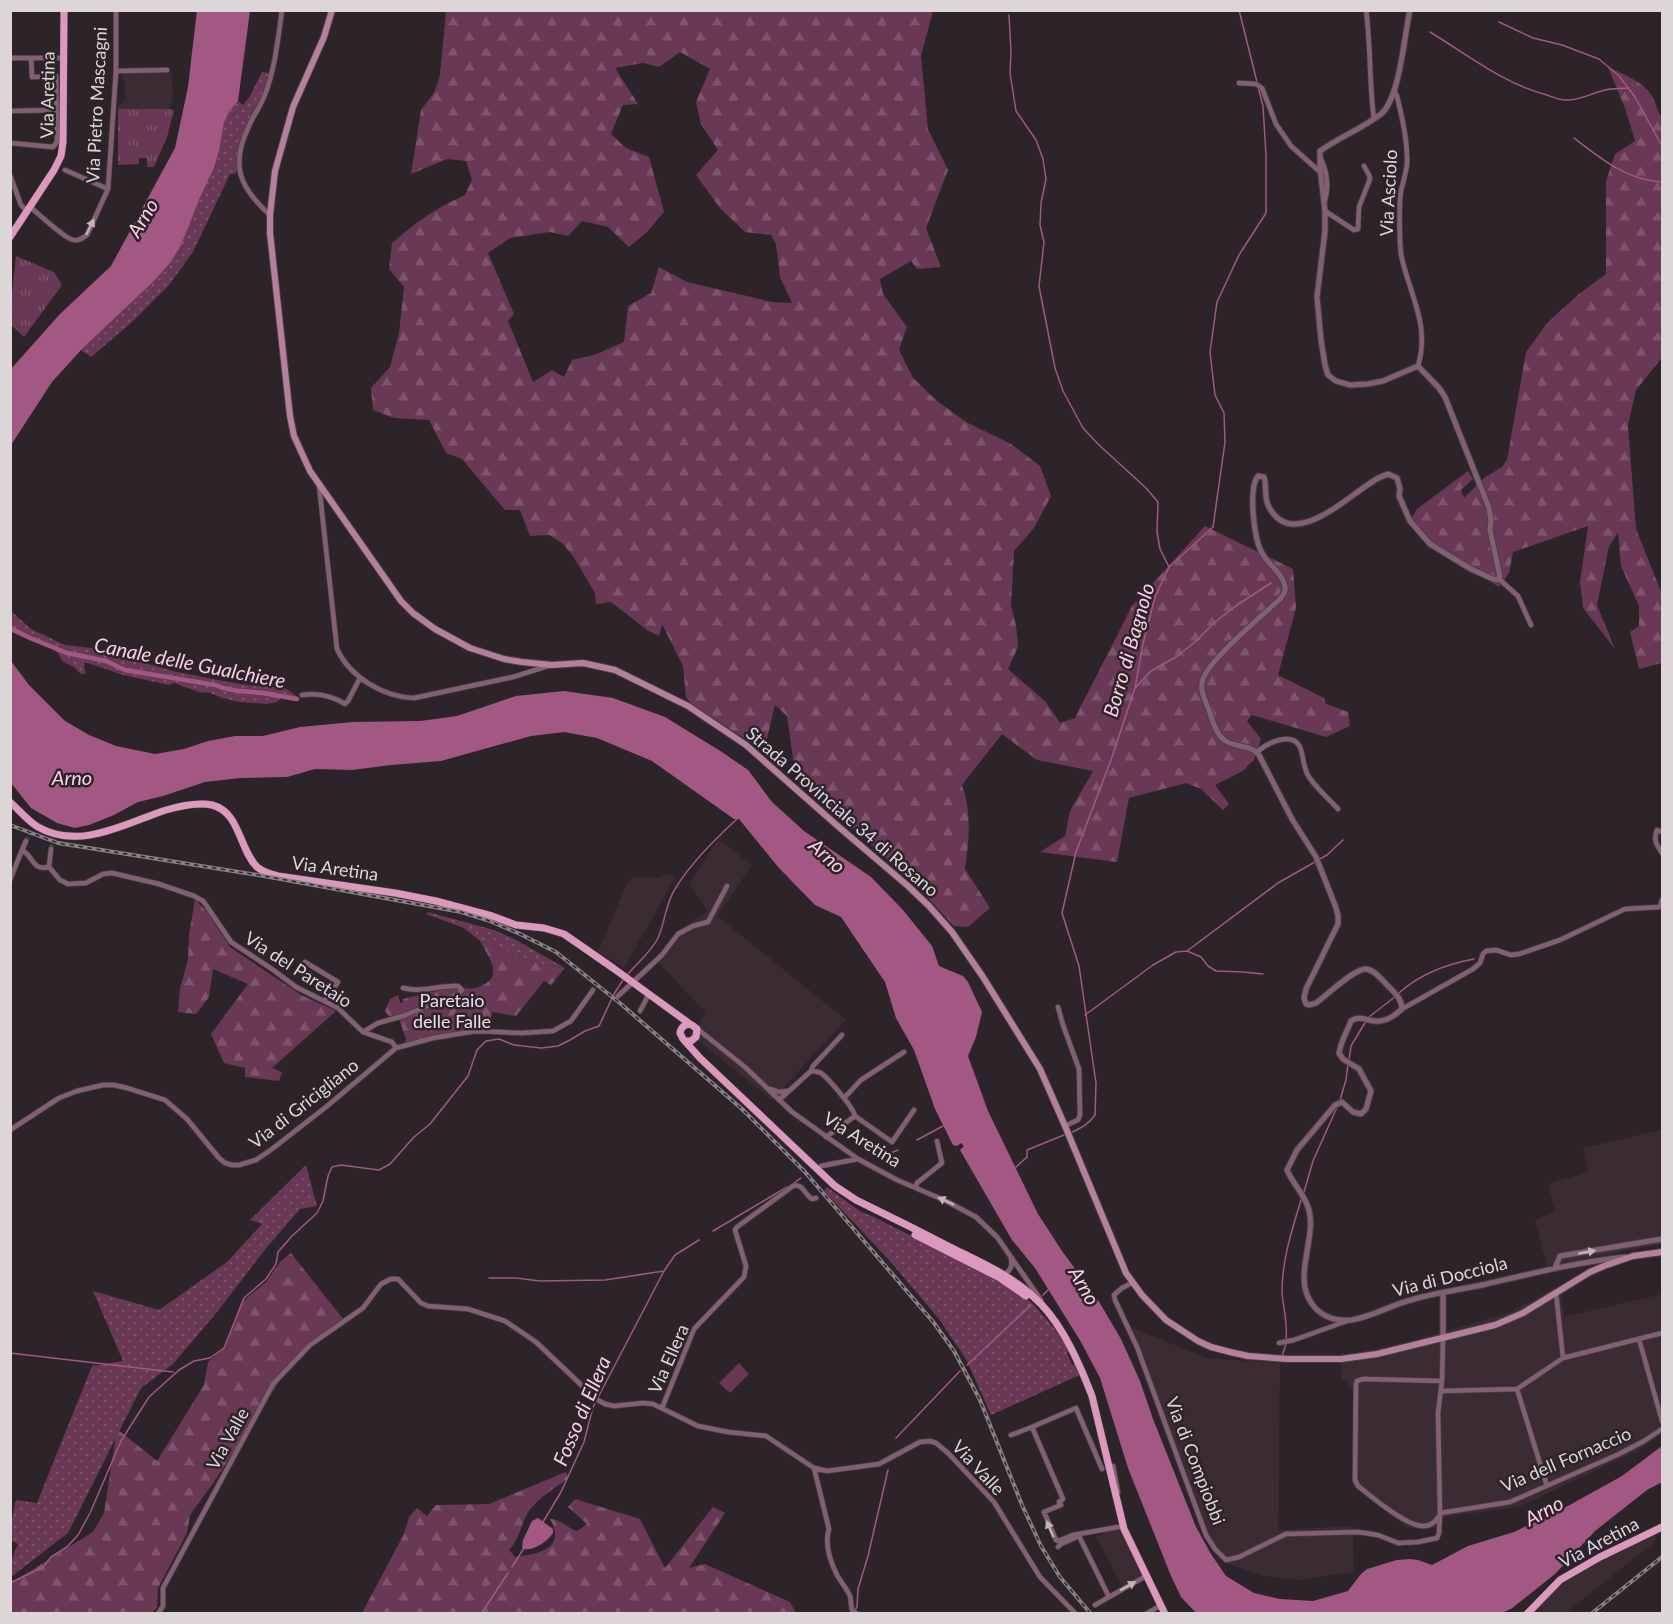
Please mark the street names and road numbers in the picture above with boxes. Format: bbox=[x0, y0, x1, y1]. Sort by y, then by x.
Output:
street label: Via Pietro Mascagni bbox=[81, 26, 111, 184]
street label: Via Aretina bbox=[35, 51, 59, 139]
street label: Via Asciolo bbox=[1375, 149, 1401, 237]
street label: Strada Provinciale 34 di Rosano bbox=[742, 722, 943, 901]
street label: Via Aretina bbox=[290, 851, 380, 885]
street label: Via del Paretaio bbox=[241, 926, 356, 1012]
street label: Via di Gricigliano bbox=[244, 1054, 363, 1153]
street label: Via Aretina bbox=[820, 1107, 905, 1172]
street label: Via di Docciola bbox=[1390, 1251, 1509, 1301]
street label: Via Ellera bbox=[643, 1320, 693, 1397]
street label: Via di Compiobbi bbox=[1161, 1394, 1230, 1528]
street label: Via Valle bbox=[201, 1404, 253, 1473]
street label: Via dell Fornaccio bbox=[1497, 1422, 1634, 1496]
street label: Via Valle bbox=[948, 1435, 1010, 1499]
street label: Via Aretina bbox=[1555, 1512, 1642, 1572]

